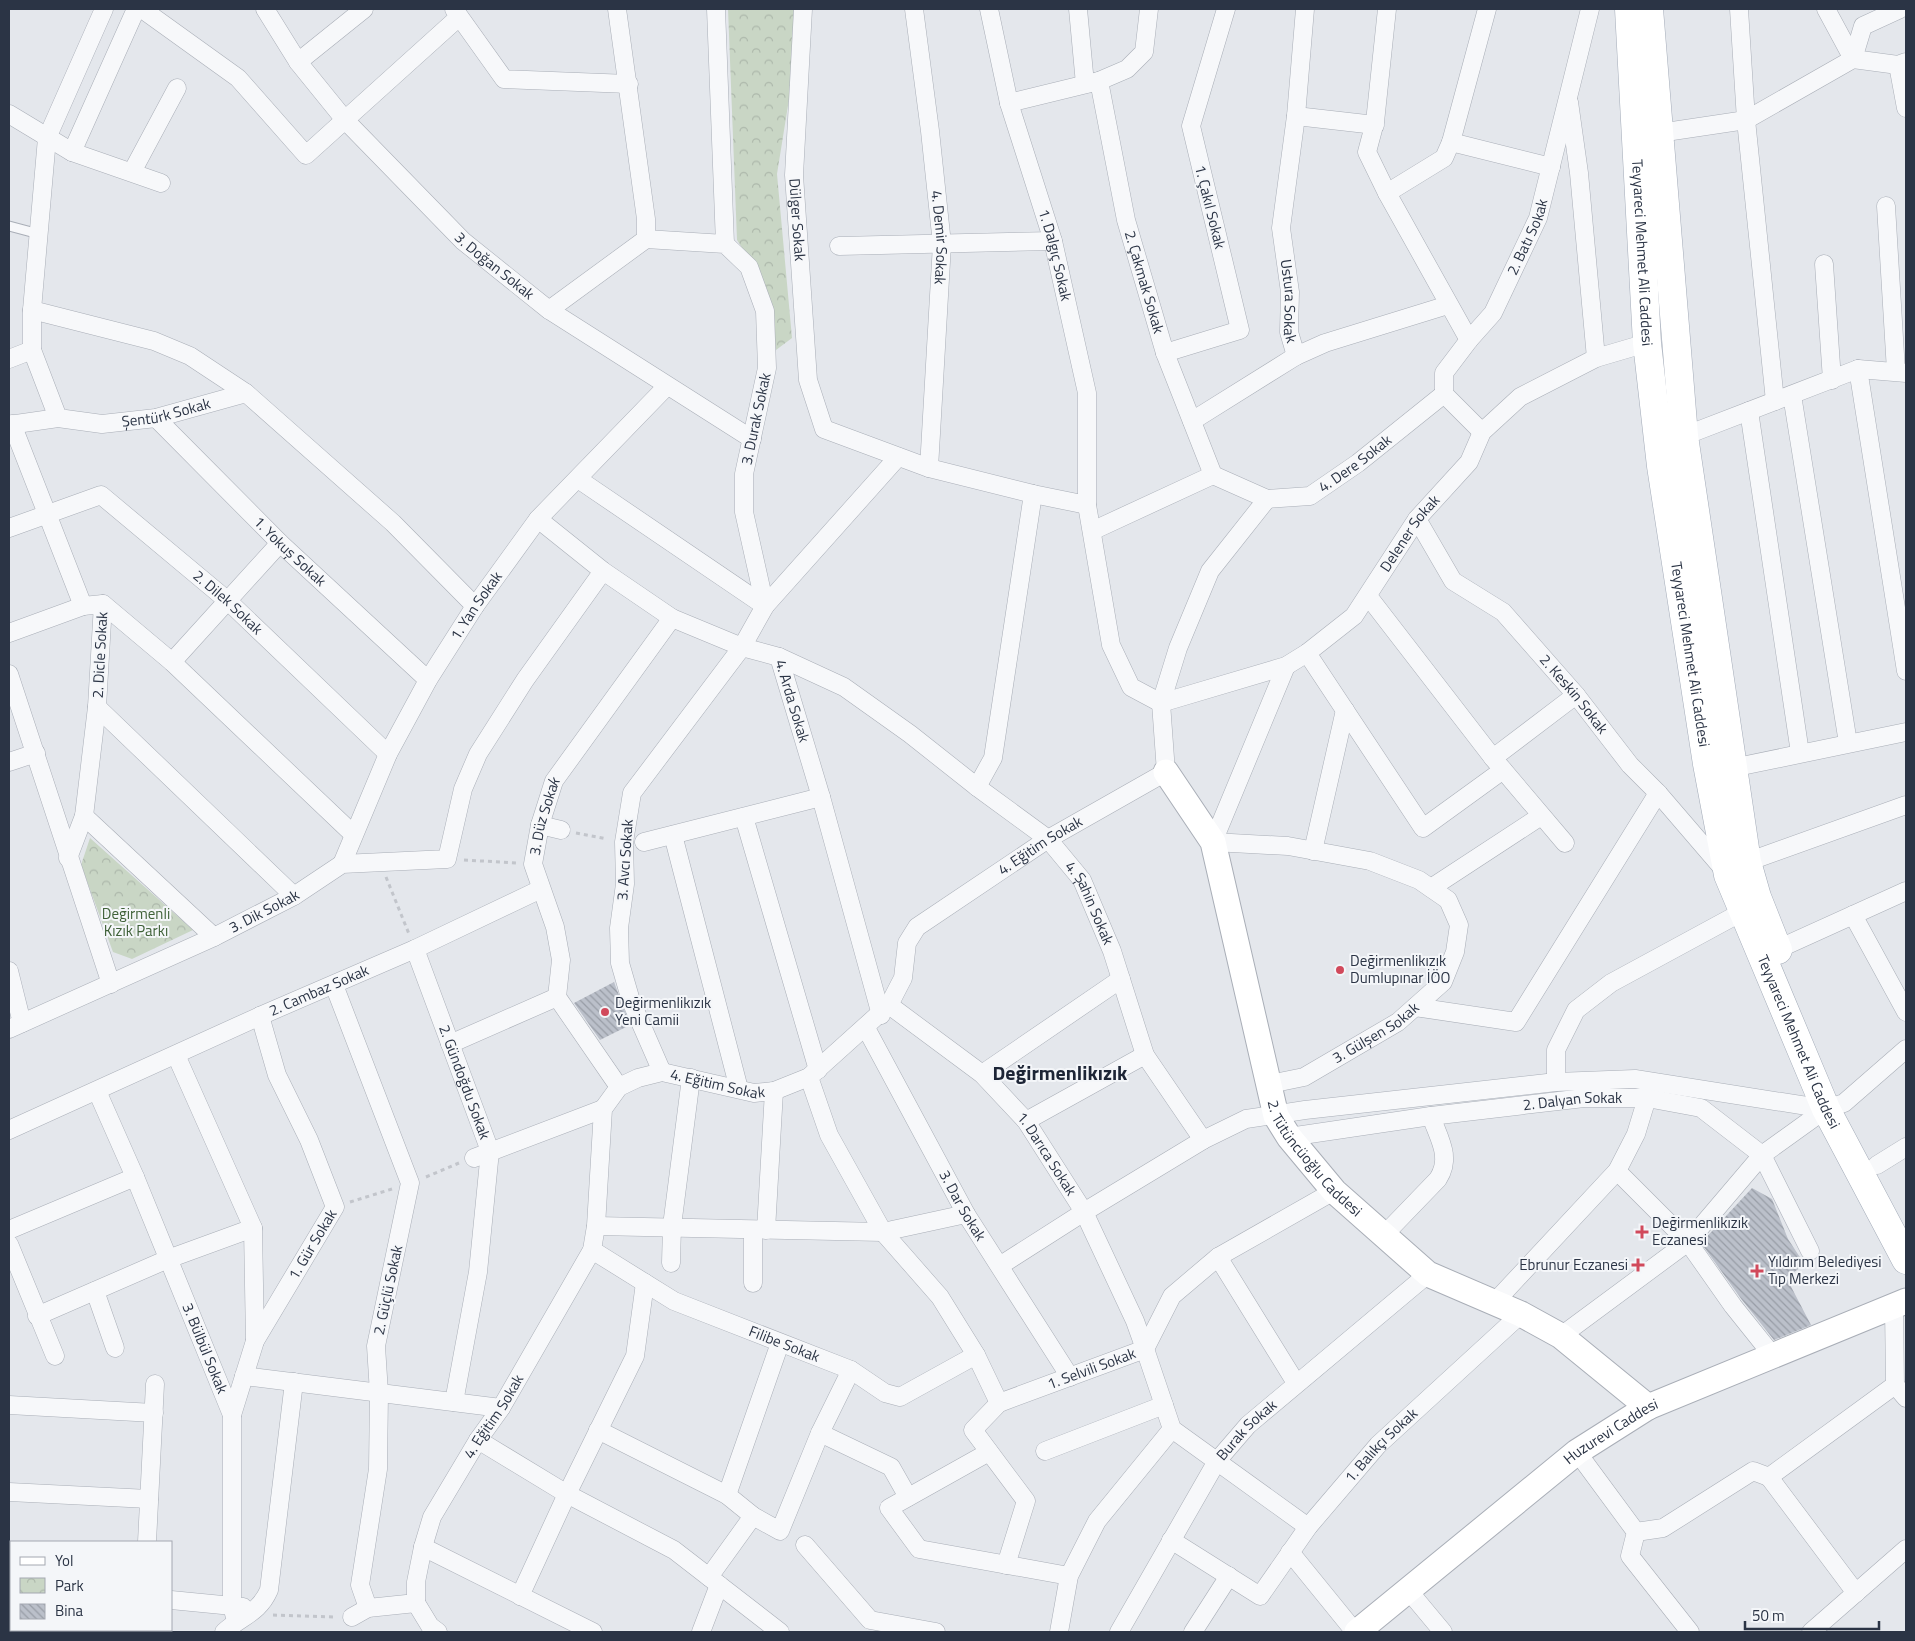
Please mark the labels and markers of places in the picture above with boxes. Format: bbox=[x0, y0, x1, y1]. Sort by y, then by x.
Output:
place label: Değirmenlikızık Dumlupınar İÖO bbox=[1350, 949, 1450, 989]
marker: Değirmenlikızık Dumlupınar İÖO bbox=[1334, 964, 1346, 976]
place label: Değirmenlikızık Yeni Camii bbox=[615, 991, 711, 1031]
marker: Değirmenlikızık Yeni Camii bbox=[599, 1006, 611, 1018]
place label: Değirmenlikızık Eczanesi bbox=[1652, 1211, 1748, 1251]
marker: Değirmenlikızık Eczanesi bbox=[1636, 1226, 1648, 1238]
place label: Yıldırım Belediyesi Tıp Merkezi bbox=[1768, 1250, 1881, 1290]
place label: Ebrunur Eczanesi bbox=[1519, 1253, 1628, 1276]
marker: Ebrunur Eczanesi bbox=[1632, 1259, 1644, 1271]
marker: Yıldırım Belediyesi Tıp Merkezi bbox=[1750, 1264, 1764, 1278]

